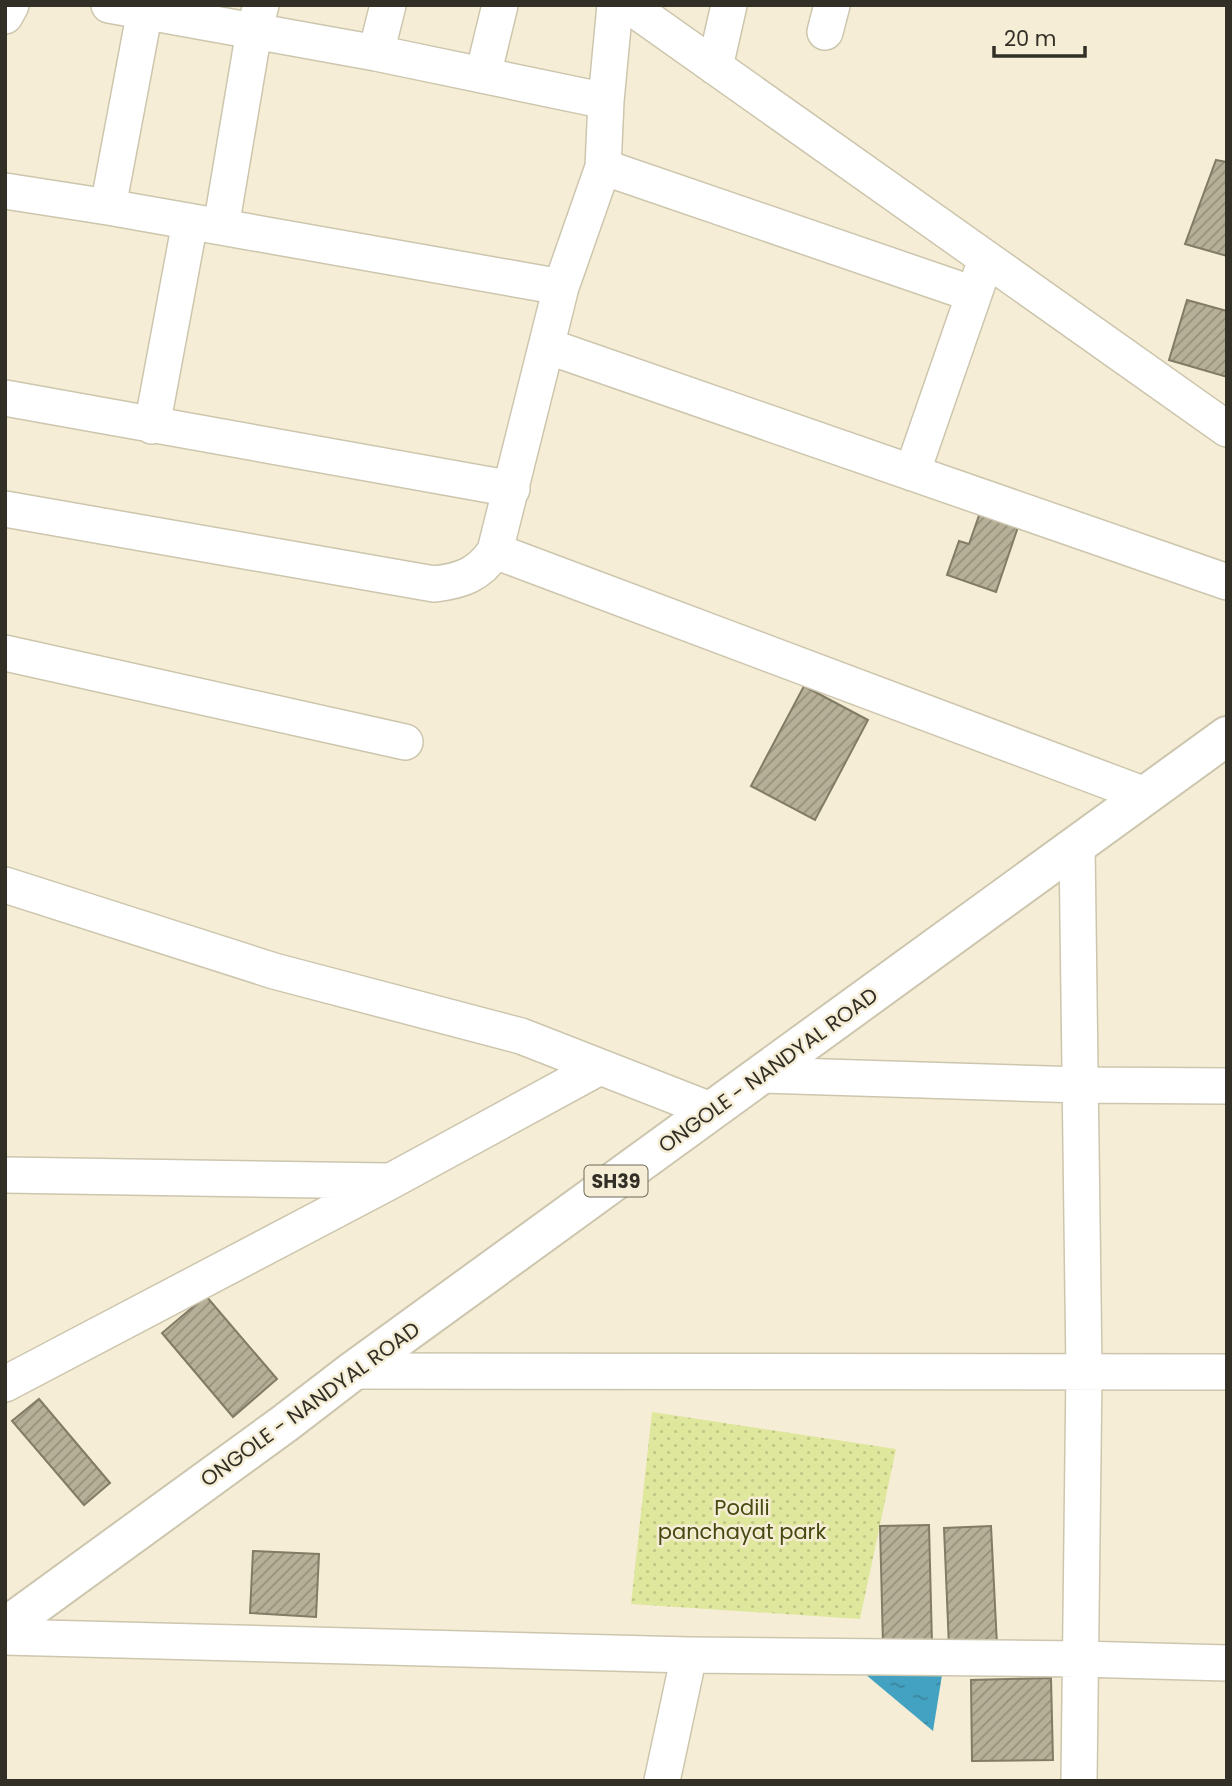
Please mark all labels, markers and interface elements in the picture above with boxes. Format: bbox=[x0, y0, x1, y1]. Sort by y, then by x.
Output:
scale bar bbox=[994, 14, 1085, 58]
text: 20 m bbox=[1004, 24, 1057, 53]
street label: ONGOLE - NANDYAL ROAD bbox=[652, 980, 884, 1160]
road number: SH39 bbox=[584, 1166, 648, 1196]
street label: ONGOLE - NANDYAL ROAD bbox=[194, 1314, 426, 1494]
park label: Podili panchayat park bbox=[658, 1493, 826, 1546]

